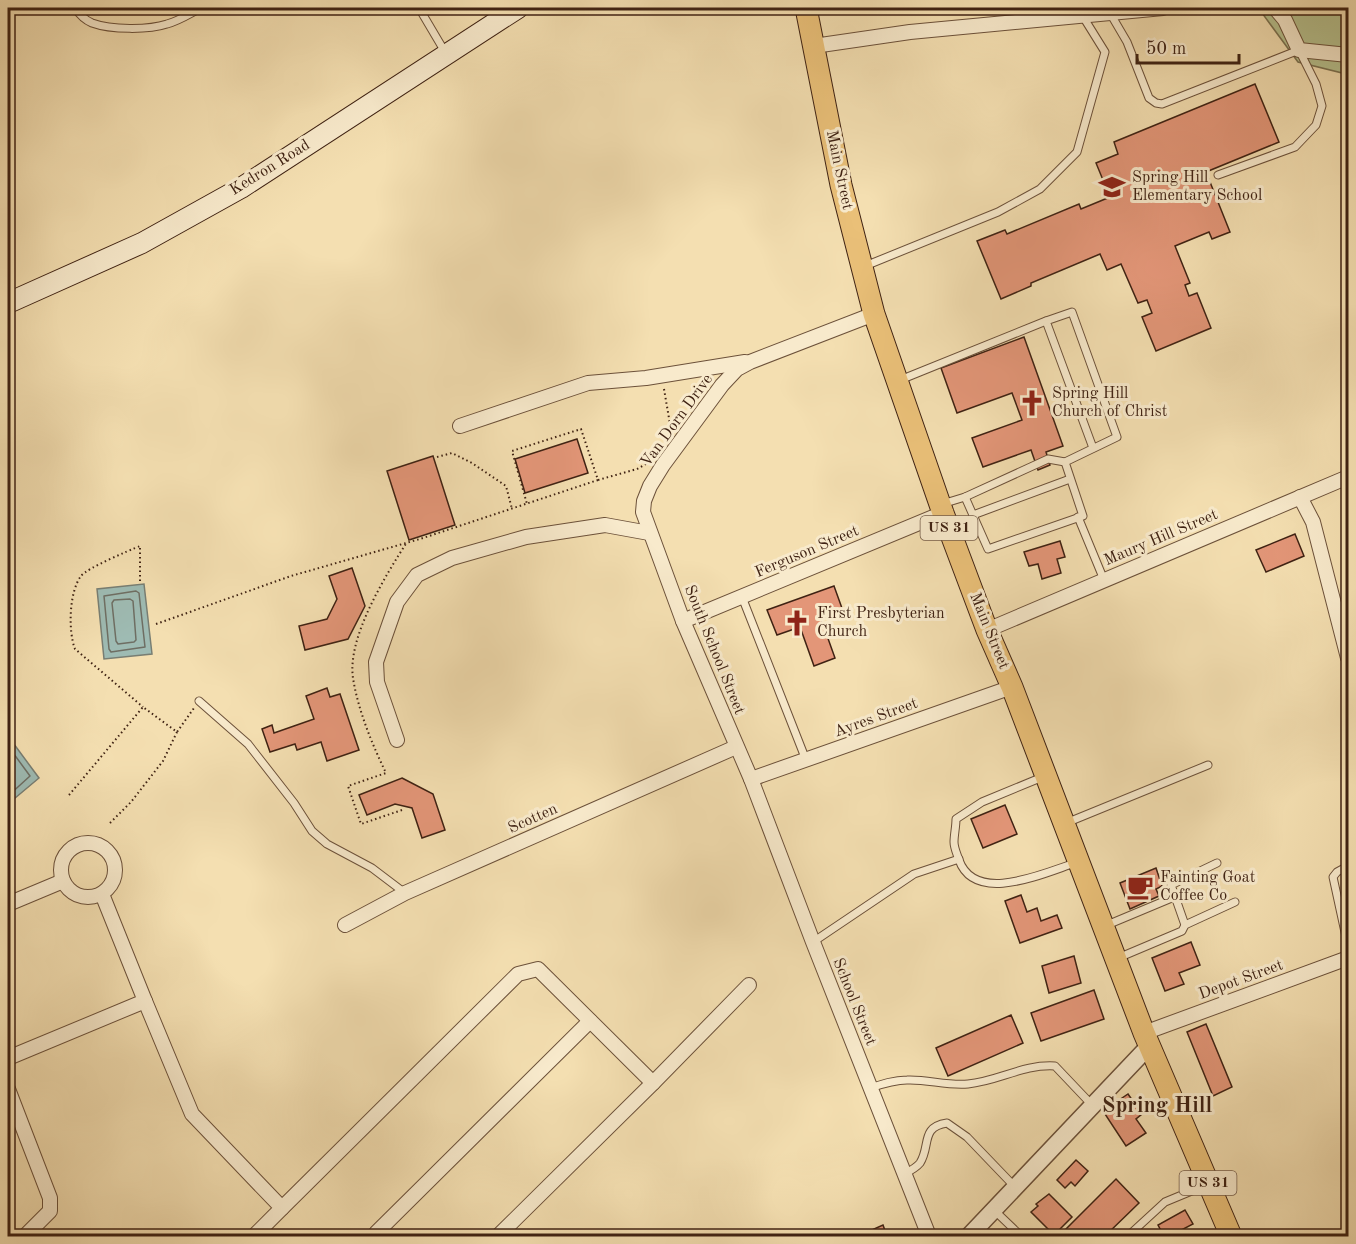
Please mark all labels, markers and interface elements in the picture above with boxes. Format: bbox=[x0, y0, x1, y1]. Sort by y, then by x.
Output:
scale bar bbox=[1137, 27, 1239, 65]
text: 50 m bbox=[1146, 40, 1186, 58]
street label: Main Street bbox=[823, 129, 855, 212]
street label: Kedron Road bbox=[227, 137, 313, 199]
place label: Spring Hill Elementary School bbox=[1132, 170, 1262, 204]
school or university icon: Spring Hill Elementary School bbox=[1097, 172, 1127, 202]
street label: Van Dorn Drive bbox=[638, 372, 716, 470]
place label: Spring Hill Church of Christ bbox=[1052, 386, 1168, 420]
church icon: Spring Hill Church of Christ bbox=[1017, 388, 1047, 418]
street label: Maury Hill Street bbox=[1102, 507, 1221, 569]
road number: US 31 bbox=[920, 516, 978, 540]
street label: Ferguson Street bbox=[753, 523, 862, 581]
street label: South School Street bbox=[681, 583, 747, 717]
street label: Main Street bbox=[966, 590, 1012, 672]
place label: First Presbyterian Church bbox=[817, 606, 945, 640]
church icon: First Presbyterian Church bbox=[782, 608, 812, 638]
street label: Ayres Street bbox=[832, 695, 920, 741]
street label: Scotten bbox=[506, 801, 560, 837]
place label: Fainting Goat Coffee Co bbox=[1160, 870, 1256, 904]
cafe icon: Fainting Goat Coffee Co bbox=[1125, 872, 1155, 902]
street label: School Street bbox=[829, 956, 879, 1048]
street label: Depot Street bbox=[1197, 957, 1286, 1003]
district label: Spring Hill bbox=[1102, 1095, 1212, 1117]
road number: US 31 bbox=[1180, 1171, 1236, 1195]

